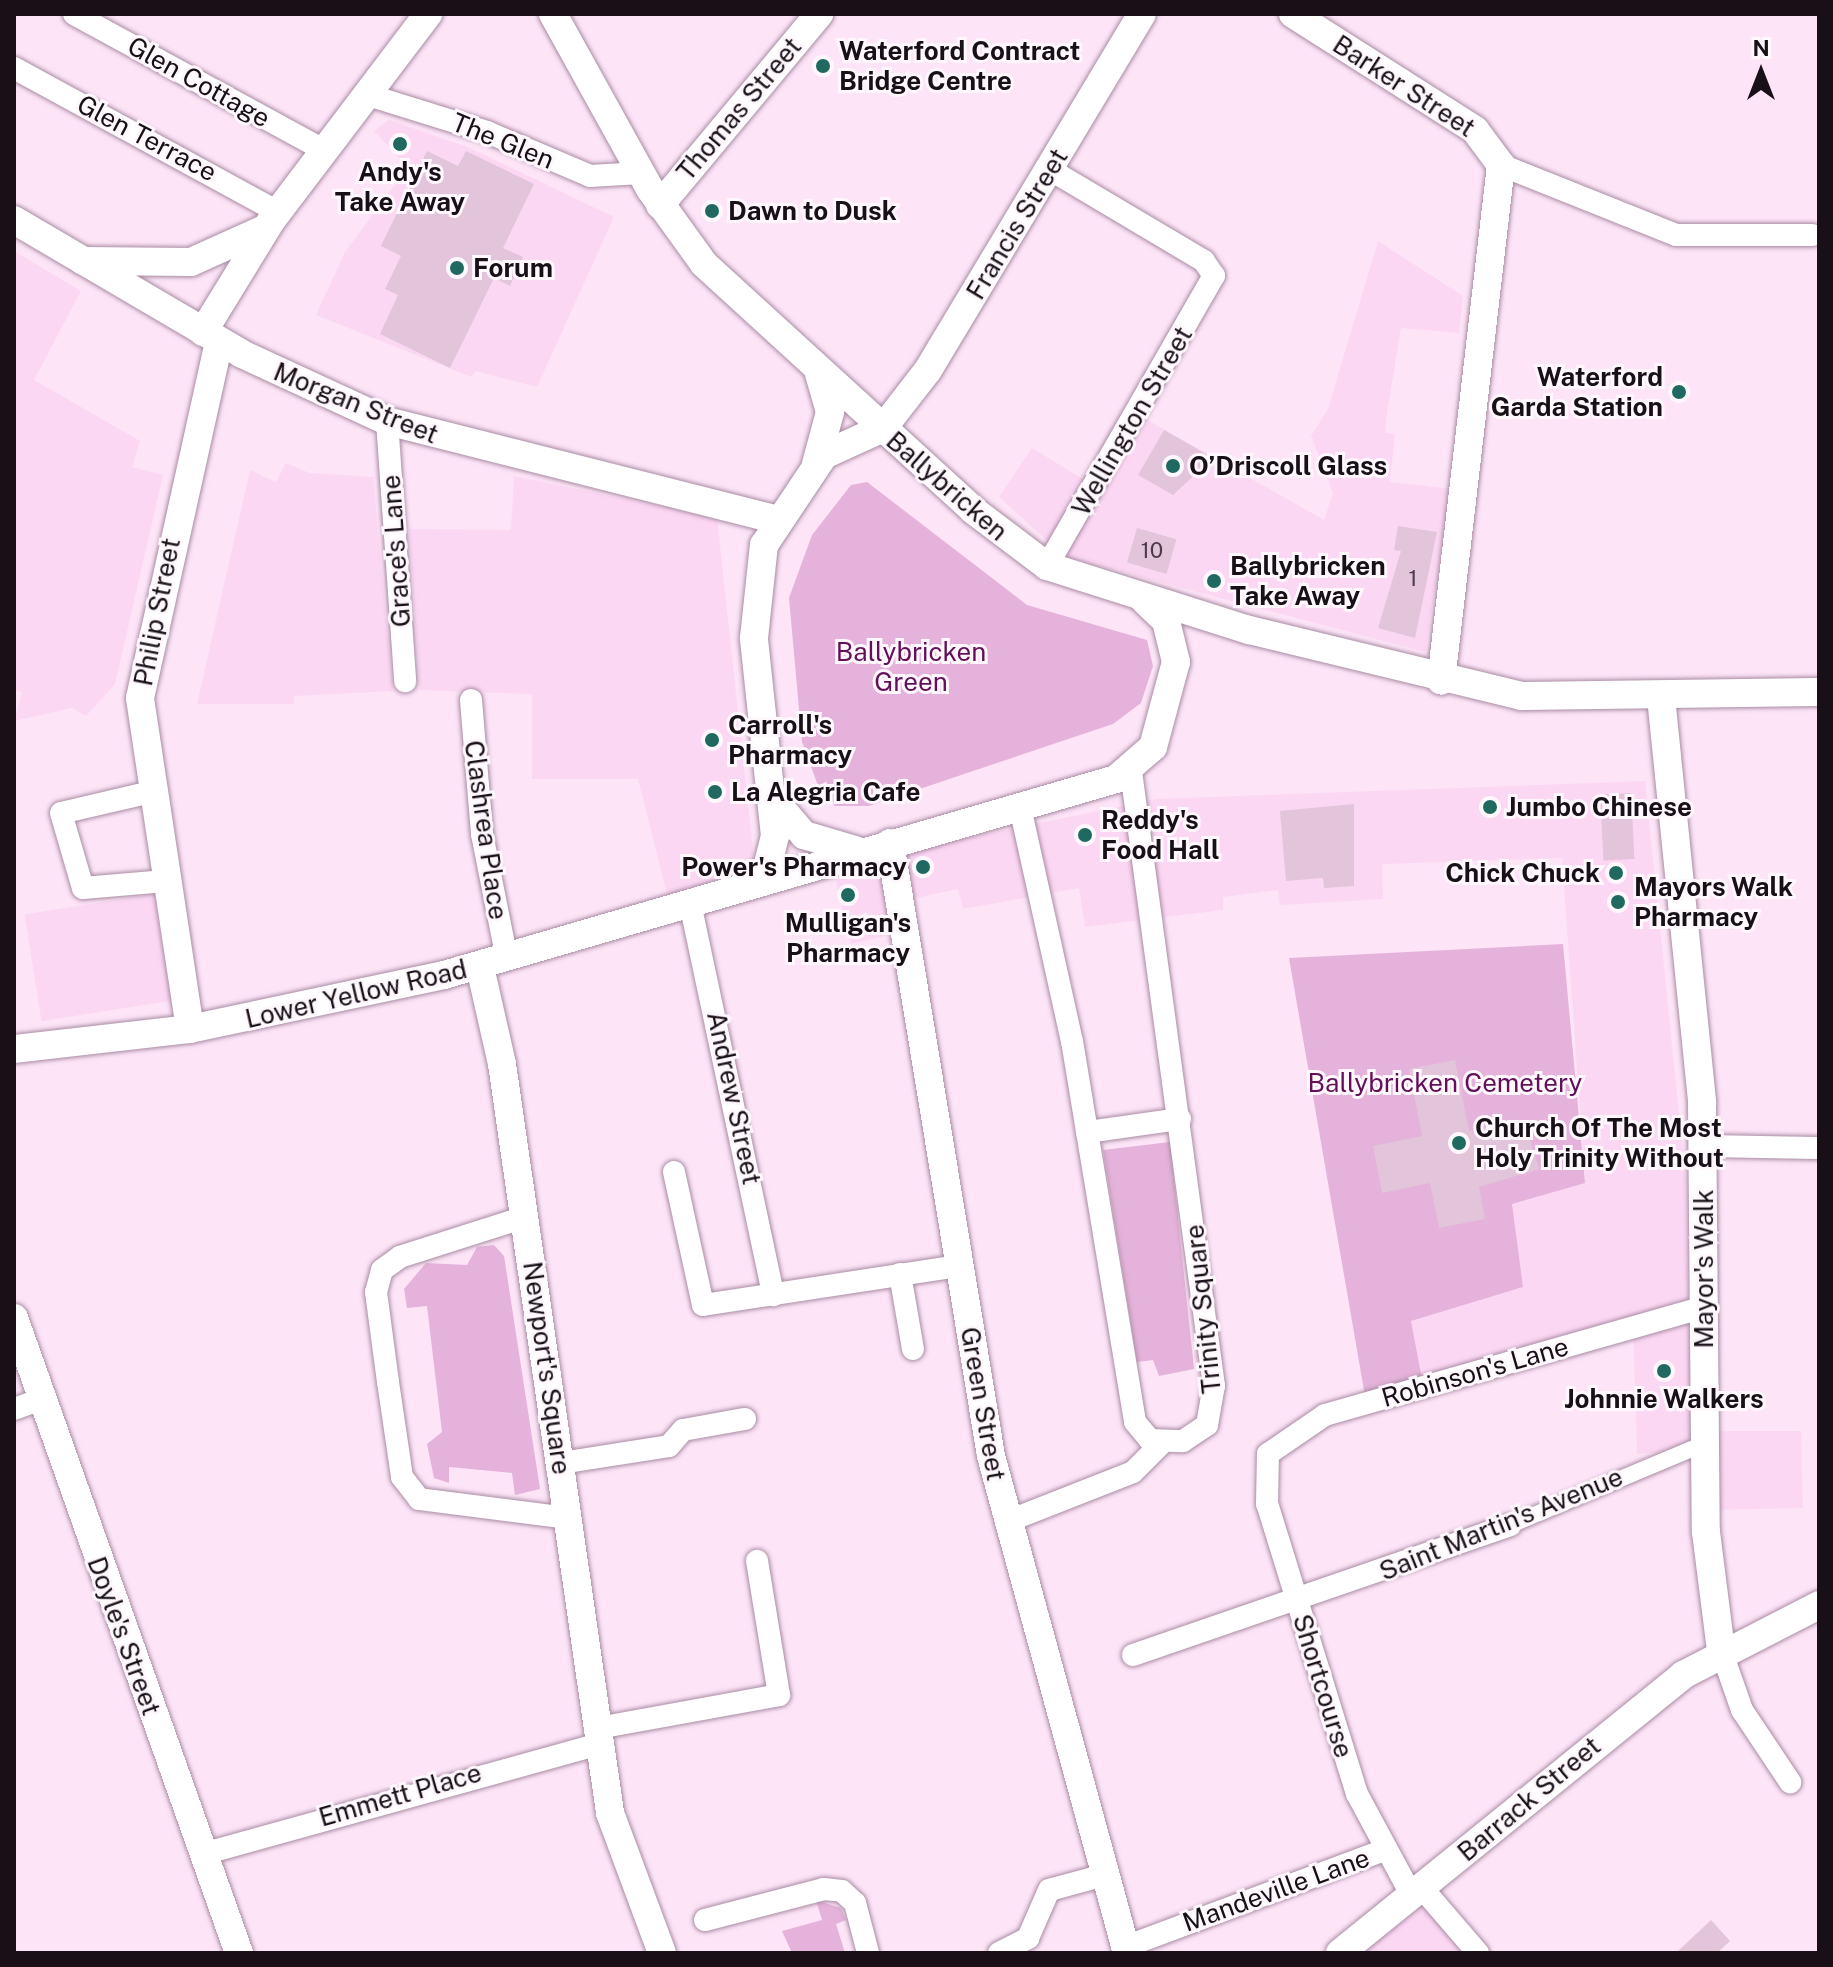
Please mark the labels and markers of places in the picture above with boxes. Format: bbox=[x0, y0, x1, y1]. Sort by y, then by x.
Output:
place label: Waterford Contract Bridge Centre bbox=[839, 35, 1080, 96]
marker: Waterford Contract Bridge Centre bbox=[814, 57, 832, 75]
marker: Andy's Take Away bbox=[391, 135, 409, 153]
place label: Andy's Take Away bbox=[335, 156, 465, 218]
place label: Dawn to Dusk bbox=[728, 195, 897, 227]
marker: Dawn to Dusk bbox=[703, 202, 721, 220]
place label: Forum bbox=[473, 252, 553, 284]
marker: Forum bbox=[448, 259, 466, 277]
place label: Waterford Garda Station bbox=[1491, 361, 1663, 422]
marker: Waterford Garda Station bbox=[1670, 383, 1688, 401]
place label: O’Driscoll Glass bbox=[1189, 450, 1387, 482]
marker: O’Driscoll Glass bbox=[1164, 457, 1182, 475]
place label: Ballybricken Take Away bbox=[1230, 550, 1386, 612]
marker: Ballybricken Take Away bbox=[1205, 572, 1223, 590]
place label: Carroll's Pharmacy bbox=[728, 709, 852, 770]
marker: Carroll's Pharmacy bbox=[703, 731, 721, 749]
place label: La Alegria Cafe bbox=[731, 776, 921, 808]
marker: La Alegria Cafe bbox=[706, 783, 724, 801]
place label: Jumbo Chinese bbox=[1506, 791, 1692, 823]
marker: Jumbo Chinese bbox=[1481, 798, 1499, 816]
place label: Reddy's Food Hall bbox=[1101, 804, 1219, 866]
marker: Reddy's Food Hall bbox=[1076, 826, 1094, 844]
place label: Power's Pharmacy bbox=[681, 851, 907, 883]
place label: Chick Chuck bbox=[1445, 857, 1600, 889]
marker: Power's Pharmacy bbox=[914, 858, 932, 876]
marker: Chick Chuck bbox=[1607, 864, 1625, 882]
place label: Mayors Walk Pharmacy bbox=[1634, 871, 1794, 932]
marker: Mulligan's Pharmacy bbox=[839, 886, 857, 904]
marker: Mayors Walk Pharmacy bbox=[1609, 893, 1627, 911]
place label: Mulligan's Pharmacy bbox=[785, 907, 911, 968]
place label: Church Of The Most Holy Trinity Without bbox=[1475, 1112, 1725, 1174]
marker: Church Of The Most Holy Trinity Without bbox=[1450, 1134, 1468, 1152]
marker: Johnnie Walkers bbox=[1655, 1362, 1673, 1380]
place label: Johnnie Walkers bbox=[1564, 1383, 1764, 1415]

